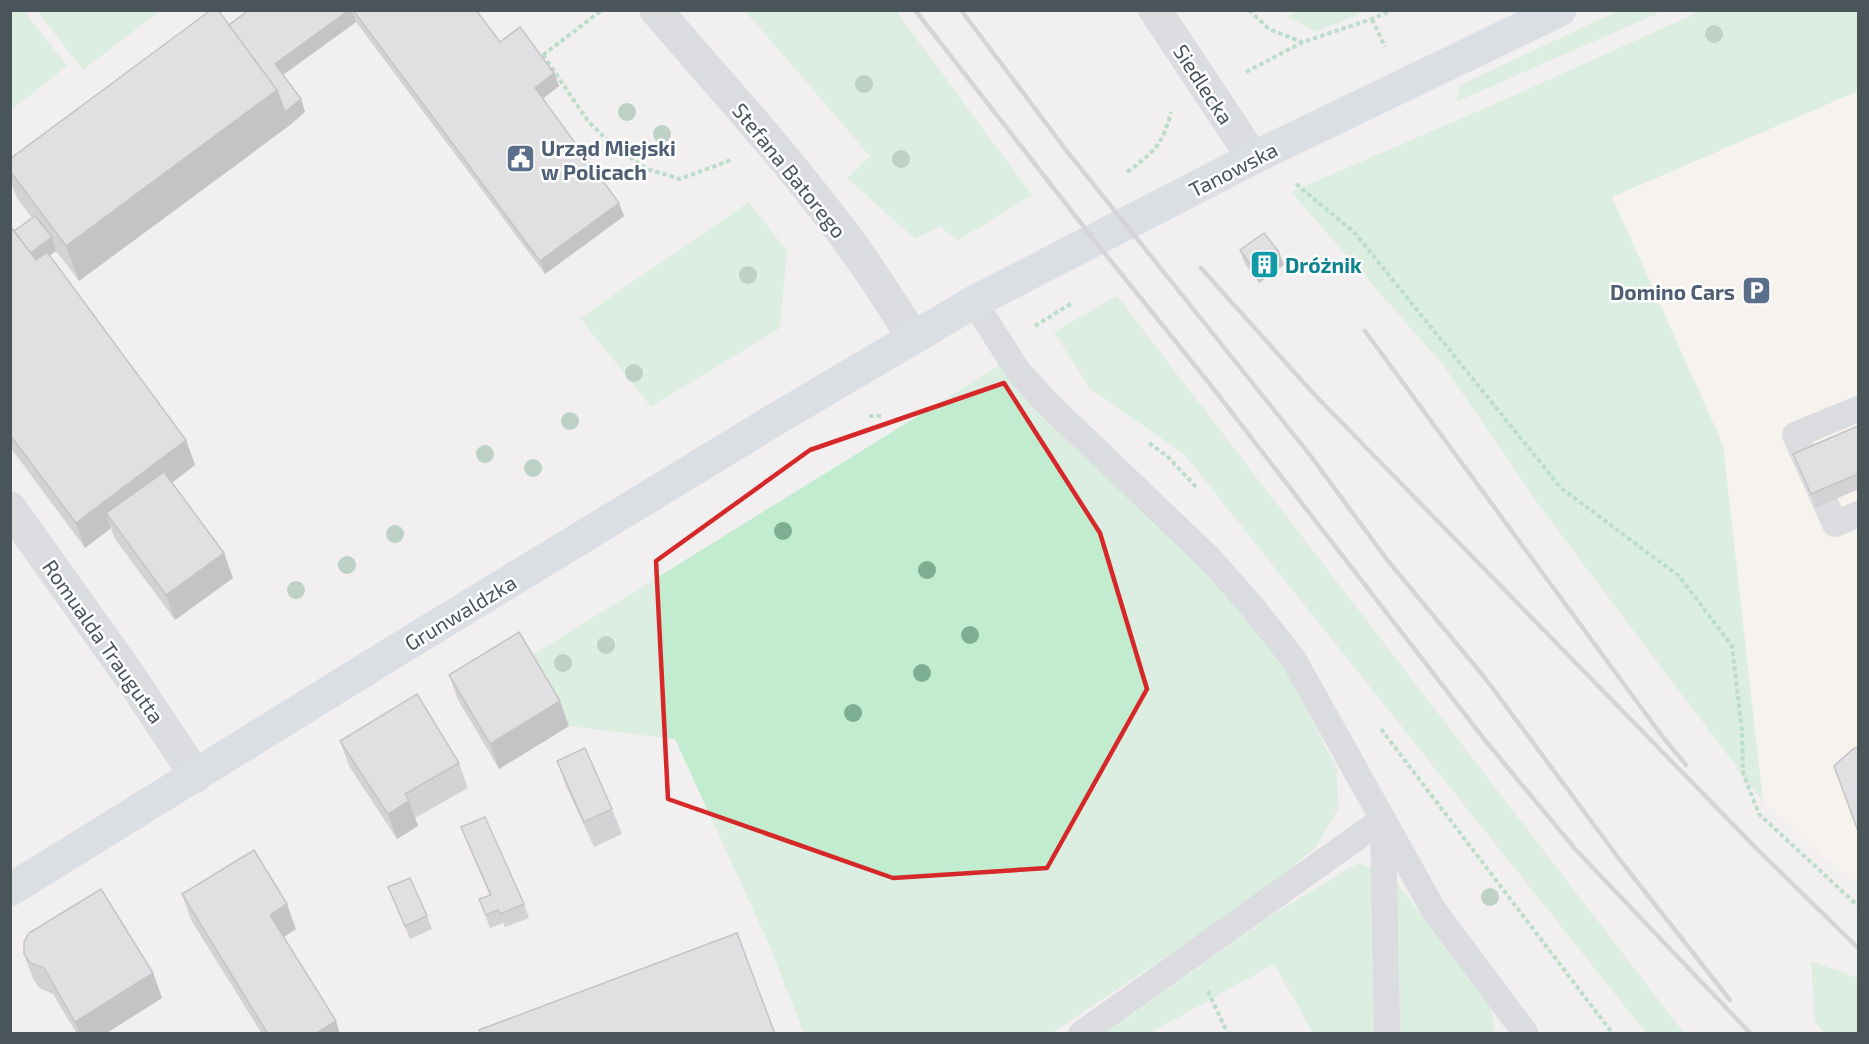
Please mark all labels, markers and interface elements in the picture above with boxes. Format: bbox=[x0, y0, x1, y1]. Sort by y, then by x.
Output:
street label: Siedlecka bbox=[1169, 39, 1239, 129]
street label: Stefana Batorego bbox=[728, 98, 852, 242]
place label: Urząd Miejski w Policach bbox=[541, 135, 676, 184]
street label: Tanowska bbox=[1185, 136, 1281, 202]
public building icon: Urząd Miejski w Policach bbox=[504, 143, 536, 175]
building icon: Dróżnik bbox=[1248, 248, 1280, 280]
place label: Dróżnik bbox=[1285, 252, 1362, 277]
parking icon: Domino Cars bbox=[1740, 275, 1772, 307]
place label: Domino Cars bbox=[1610, 279, 1735, 304]
street label: Romualda Traugutta bbox=[38, 554, 170, 728]
street label: Grunwaldzka bbox=[400, 569, 520, 655]

